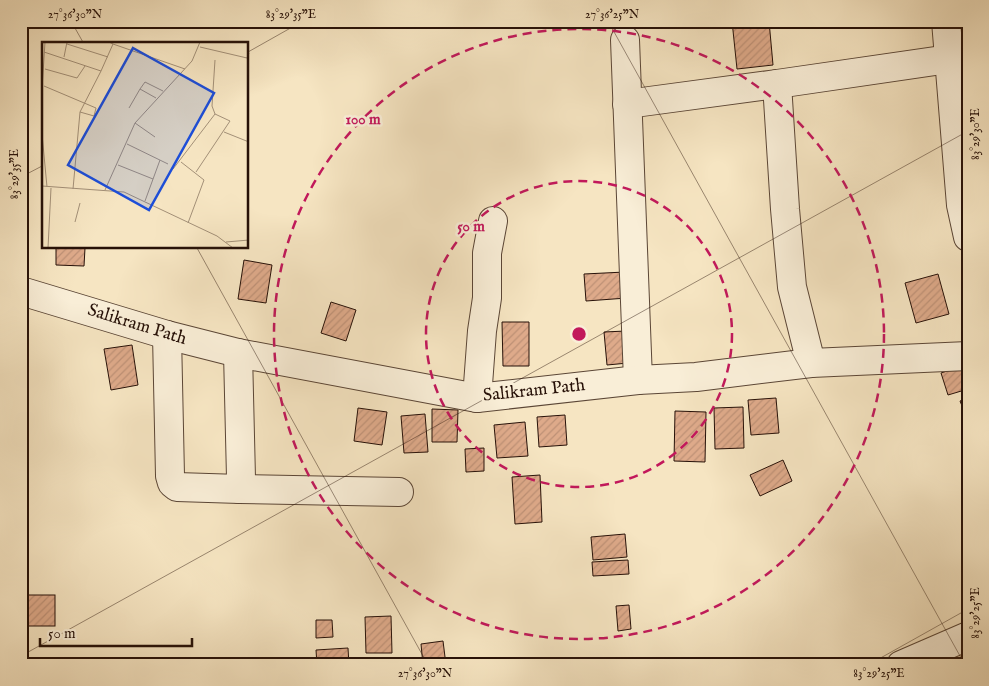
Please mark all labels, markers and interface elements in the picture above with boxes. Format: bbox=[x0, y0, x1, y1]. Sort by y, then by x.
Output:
text: 27°36'30"N bbox=[48, 7, 103, 22]
text: 83°29'35"E bbox=[266, 7, 316, 22]
text: 27°36'25"N bbox=[585, 7, 640, 22]
inset map bbox=[42, 42, 249, 249]
text: 83°29'30"E bbox=[968, 108, 983, 160]
text: 100 m bbox=[345, 110, 381, 129]
text: 83°29'35"E bbox=[7, 149, 22, 199]
text: 50 m bbox=[457, 217, 485, 236]
street label: Salikram Path bbox=[85, 299, 190, 351]
centre of rings bbox=[570, 325, 588, 343]
street label: Salikram Path bbox=[482, 374, 587, 408]
text: 83°29'25"E bbox=[968, 587, 983, 639]
scale bar bbox=[40, 616, 192, 648]
text: 50 m bbox=[48, 624, 76, 643]
text: 27°36'30"N bbox=[398, 666, 453, 681]
text: 83°29'25"E bbox=[853, 666, 905, 681]

